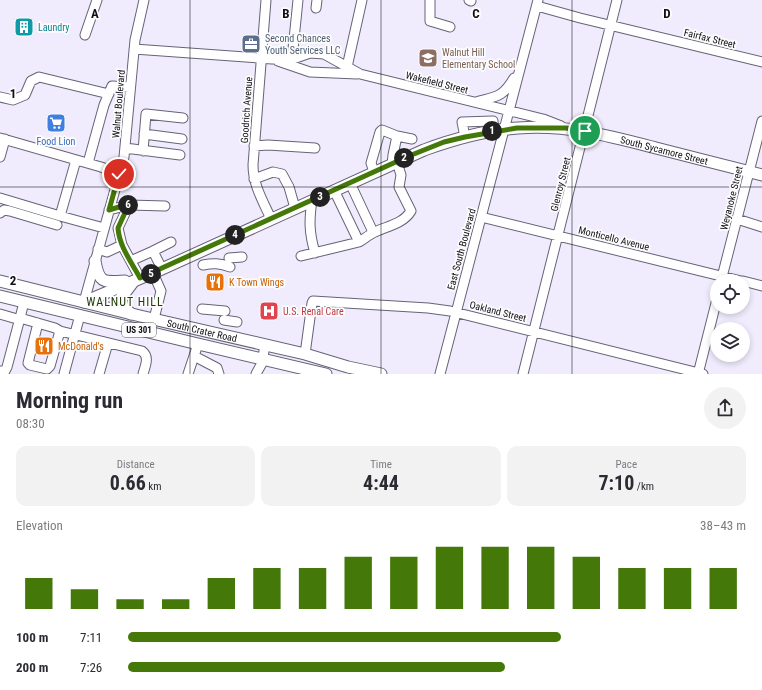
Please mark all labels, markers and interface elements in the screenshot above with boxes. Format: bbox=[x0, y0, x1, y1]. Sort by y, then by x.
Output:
text: A bbox=[91, 6, 99, 21]
text: B bbox=[282, 6, 290, 21]
text: C bbox=[472, 6, 480, 21]
text: D bbox=[663, 6, 671, 21]
building icon: Laundry bbox=[13, 16, 35, 38]
place label: Laundry bbox=[38, 22, 69, 33]
street label: Fairfax Street bbox=[683, 27, 737, 50]
office icon: Second Chances Youth Services LLC bbox=[240, 33, 262, 55]
place label: Second Chances Youth Services LLC bbox=[265, 33, 341, 56]
school or university icon: Walnut Hill Elementary School bbox=[417, 47, 439, 69]
place label: Walnut Hill Elementary School bbox=[442, 47, 515, 70]
street label: Walnut Boulevard bbox=[110, 69, 127, 139]
street label: Wakefield Street bbox=[405, 69, 469, 96]
street label: Goodrich Avenue bbox=[239, 76, 254, 144]
text: 1 bbox=[10, 86, 16, 101]
supermarket icon: Food Lion bbox=[45, 112, 67, 134]
pin bbox=[568, 114, 602, 148]
icon: arrive bbox=[574, 120, 596, 142]
pin: 1 bbox=[482, 121, 502, 141]
text: 1 bbox=[489, 124, 495, 137]
street label: South Sycamore Street bbox=[619, 134, 709, 167]
place label: Food Lion bbox=[37, 136, 76, 147]
pin: 2 bbox=[394, 148, 414, 168]
text: 2 bbox=[401, 151, 407, 164]
street label: Glenroy Street bbox=[548, 156, 573, 212]
pin bbox=[102, 157, 136, 191]
icon: check bbox=[108, 163, 130, 185]
street label: Weyanoke Street bbox=[718, 165, 745, 231]
pin: 3 bbox=[310, 187, 330, 207]
text: 3 bbox=[317, 190, 323, 203]
pin: 6 bbox=[118, 195, 138, 215]
text: 6 bbox=[125, 198, 131, 211]
street label: East South Boulevard bbox=[445, 207, 478, 291]
street label: Monticello Avenue bbox=[577, 224, 651, 253]
pin: 4 bbox=[225, 225, 245, 245]
text: 4 bbox=[232, 228, 238, 241]
pin: 5 bbox=[141, 264, 161, 284]
text: 5 bbox=[148, 267, 154, 280]
restaurant icon: K Town Wings bbox=[204, 271, 226, 293]
text: 2 bbox=[10, 273, 17, 288]
map controls bbox=[710, 274, 750, 362]
button: locate bbox=[710, 274, 750, 314]
place label: K Town Wings bbox=[229, 277, 285, 288]
district label: WALNUT HILL bbox=[86, 295, 164, 309]
street label: Oakland Street bbox=[468, 299, 527, 324]
hospital icon: U.S. Renal Care bbox=[258, 300, 280, 322]
place label: U.S. Renal Care bbox=[283, 306, 344, 317]
street label: South Crater Road bbox=[166, 317, 238, 344]
button: layers bbox=[710, 322, 750, 362]
road number: US 301 bbox=[122, 323, 156, 337]
restaurant icon: McDonald's bbox=[33, 335, 55, 357]
place label: McDonald's bbox=[58, 341, 104, 352]
button: share bbox=[704, 387, 746, 429]
text: Morning run bbox=[16, 388, 123, 413]
text: 08:30 bbox=[16, 416, 45, 431]
text: Distance bbox=[117, 458, 155, 471]
text: Time bbox=[370, 458, 392, 471]
text: Pace bbox=[616, 458, 637, 471]
text: 0.66 bbox=[110, 471, 146, 495]
text: 4:44 bbox=[363, 471, 399, 495]
text: 7:10 bbox=[598, 471, 634, 495]
text: km bbox=[146, 480, 162, 493]
text: /km bbox=[634, 480, 654, 493]
text: Elevation bbox=[16, 518, 63, 533]
text: 38–43 m bbox=[700, 518, 746, 533]
text: 100 m bbox=[16, 630, 48, 645]
text: 7:11 bbox=[80, 630, 102, 645]
text: 200 m bbox=[16, 660, 48, 675]
text: 7:26 bbox=[80, 660, 102, 675]

